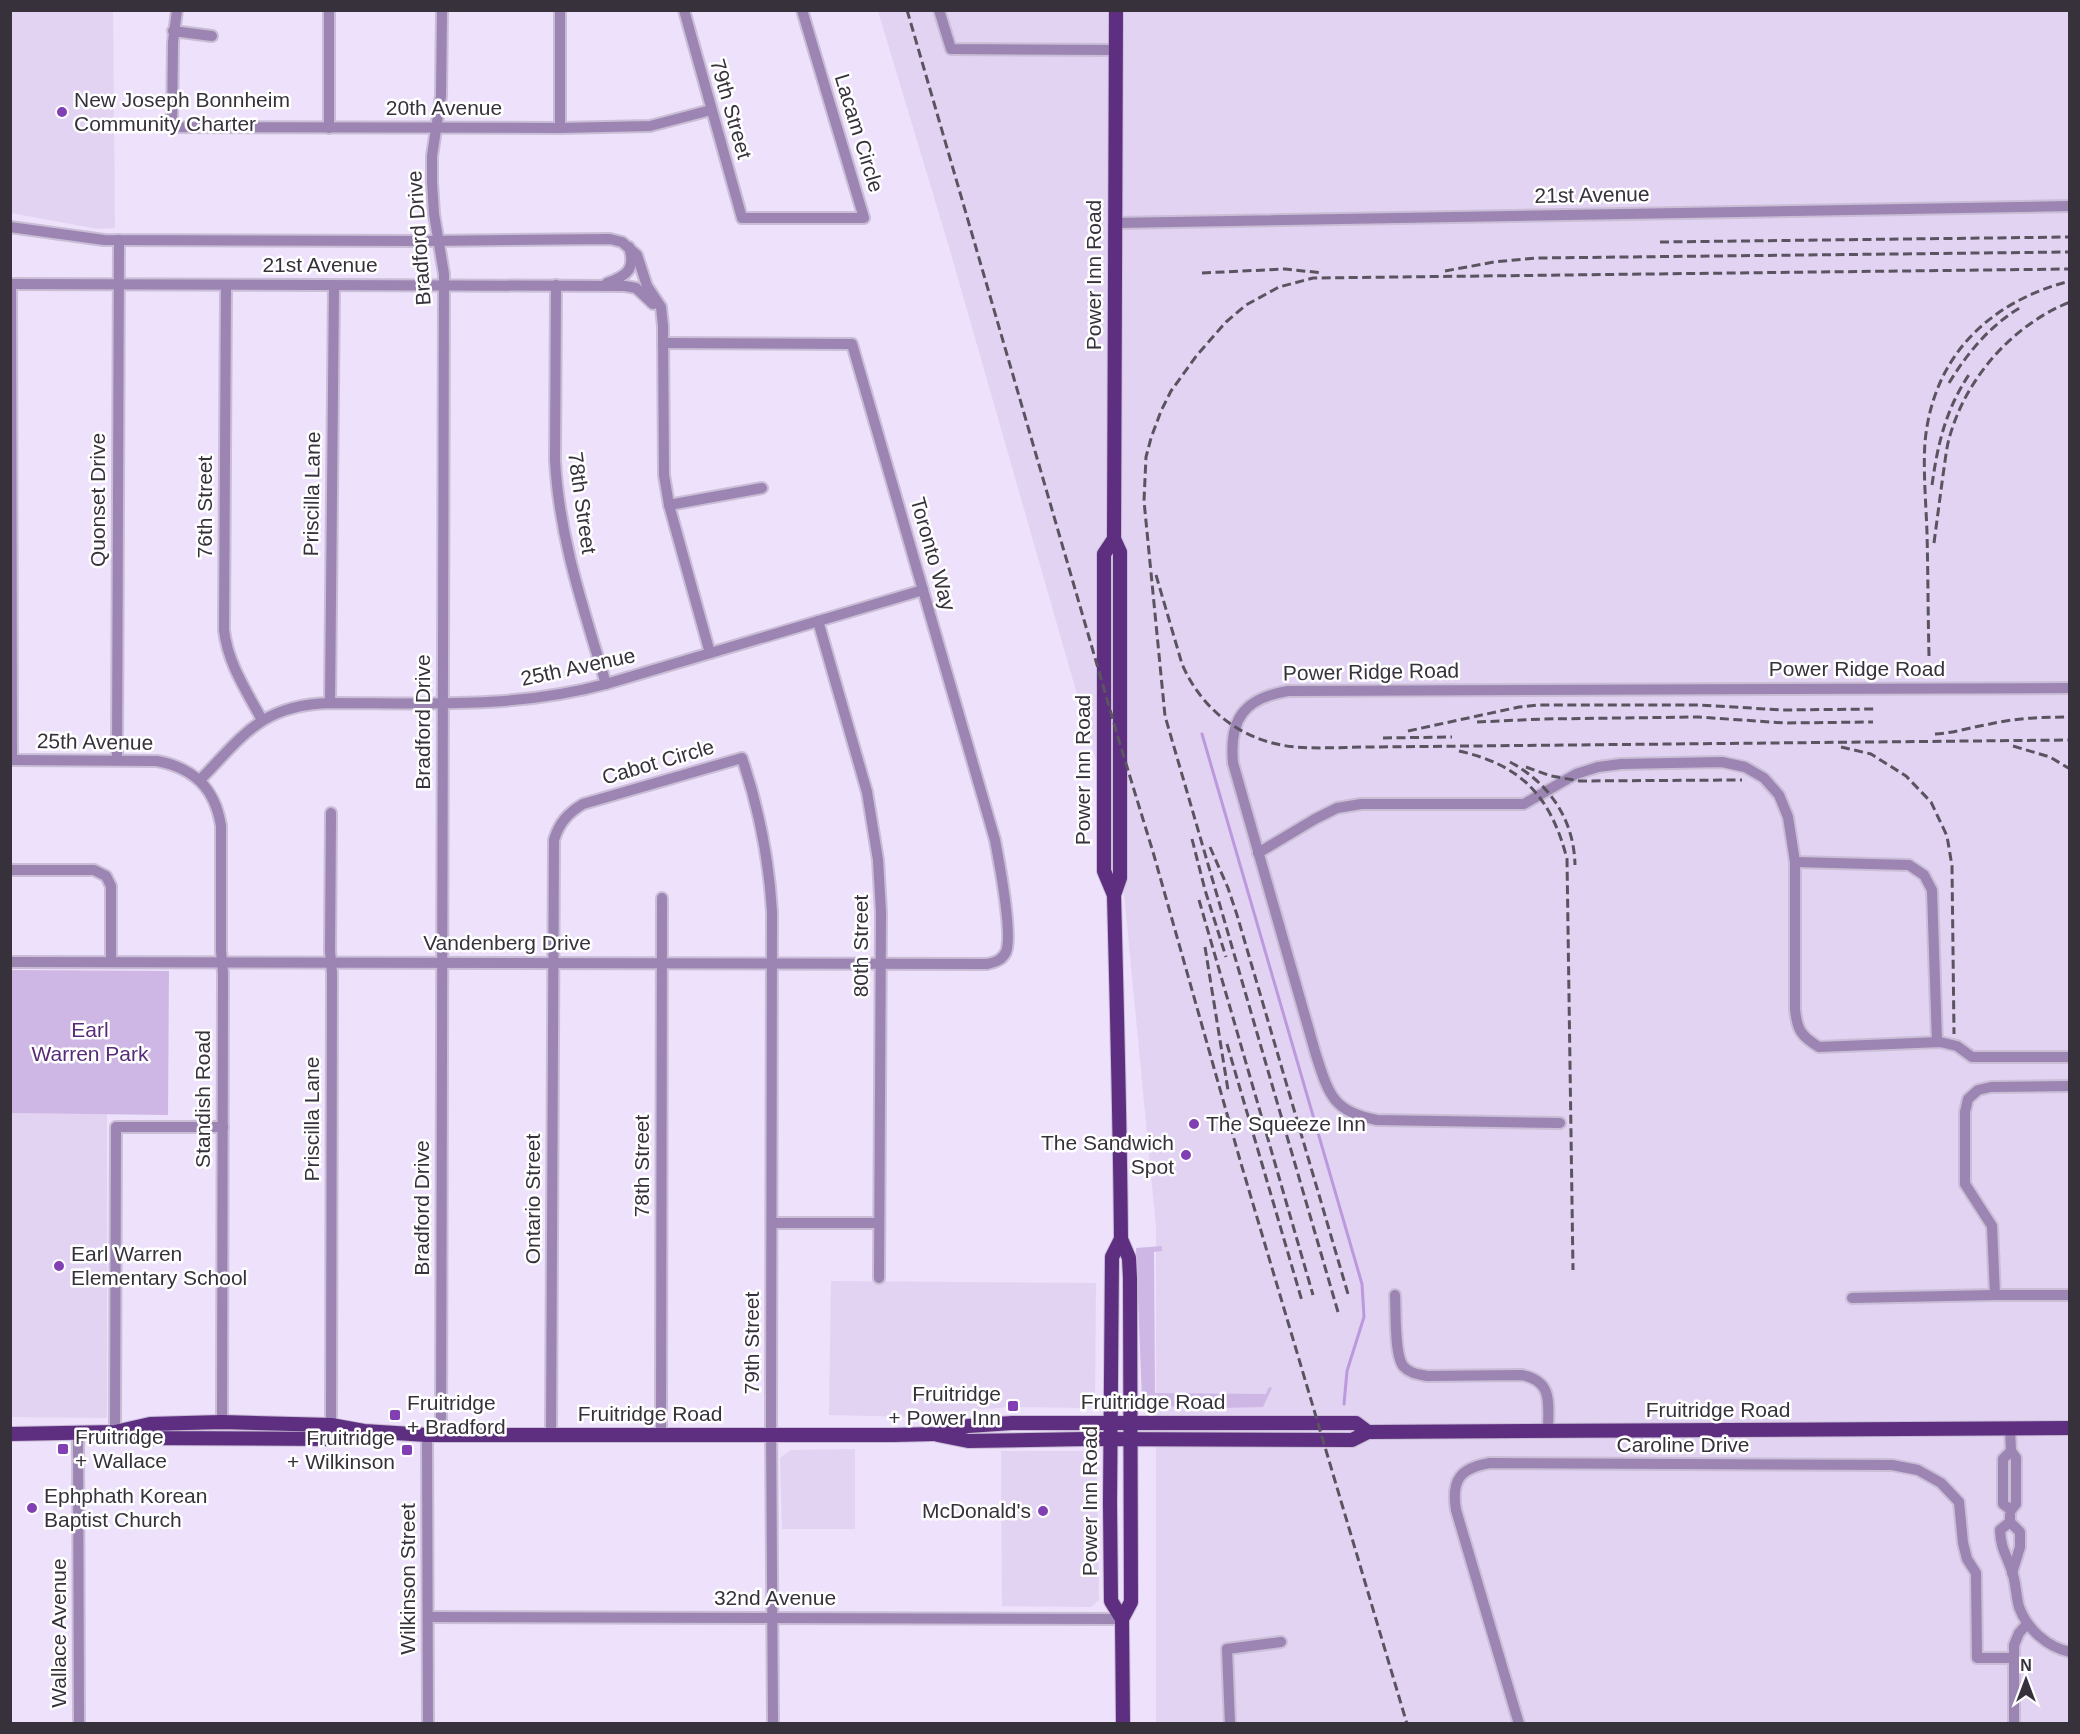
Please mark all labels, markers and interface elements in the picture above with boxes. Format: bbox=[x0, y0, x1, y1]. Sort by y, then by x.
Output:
street label: 79th Street bbox=[706, 56, 757, 162]
street label: Lacam Circle bbox=[831, 71, 888, 195]
place label: New Joseph Bonnheim Community Charter bbox=[74, 88, 290, 135]
street label: 20th Avenue bbox=[386, 96, 502, 119]
marker: New Joseph Bonnheim Community Charter bbox=[55, 105, 69, 119]
street label: Bradford Drive bbox=[402, 170, 435, 306]
street label: 21st Avenue bbox=[1534, 182, 1650, 207]
street label: Power Inn Road bbox=[1082, 200, 1105, 350]
street label: 21st Avenue bbox=[262, 253, 378, 276]
street label: Priscilla Lane bbox=[299, 431, 324, 557]
street label: Quonset Drive bbox=[86, 433, 109, 567]
street label: 78th Street bbox=[564, 450, 601, 556]
street label: 76th Street bbox=[193, 455, 216, 558]
street label: Toronto Way bbox=[906, 494, 961, 614]
street label: 25th Avenue bbox=[519, 643, 637, 690]
street label: Bradford Drive bbox=[411, 654, 434, 790]
street label: Power Ridge Road bbox=[1769, 657, 1945, 680]
street label: Power Ridge Road bbox=[1283, 658, 1459, 685]
street label: Power Inn Road bbox=[1071, 695, 1094, 845]
street label: 25th Avenue bbox=[37, 729, 153, 754]
street label: Cabot Circle bbox=[599, 735, 717, 788]
street label: 80th Street bbox=[849, 894, 872, 997]
street label: Vandenberg Drive bbox=[423, 931, 591, 954]
park label: Earl Warren Park bbox=[31, 1018, 149, 1065]
street label: Standish Road bbox=[191, 1030, 214, 1168]
street label: Priscilla Lane bbox=[300, 1057, 323, 1181]
place label: The Squeeze Inn bbox=[1206, 1112, 1366, 1135]
street label: 78th Street bbox=[630, 1114, 653, 1217]
marker: The Squeeze Inn bbox=[1187, 1117, 1201, 1131]
place label: The Sandwich Spot bbox=[1041, 1131, 1174, 1178]
street label: Ontario Street bbox=[521, 1133, 544, 1264]
street label: Bradford Drive bbox=[410, 1140, 433, 1276]
marker: The Sandwich Spot bbox=[1179, 1148, 1193, 1162]
place label: Earl Warren Elementary School bbox=[71, 1242, 247, 1289]
marker: Earl Warren Elementary School bbox=[52, 1259, 66, 1273]
street label: 79th Street bbox=[740, 1291, 763, 1394]
place label: Fruitridge + Power Inn bbox=[888, 1382, 1001, 1429]
street label: Fruitridge Road bbox=[1081, 1390, 1225, 1413]
place label: Fruitridge + Bradford bbox=[407, 1391, 506, 1438]
street label: Fruitridge Road bbox=[1646, 1398, 1790, 1421]
marker: Fruitridge + Power Inn bbox=[1006, 1399, 1020, 1413]
street label: Fruitridge Road bbox=[578, 1402, 722, 1425]
marker: Fruitridge + Bradford bbox=[388, 1408, 402, 1422]
place label: Fruitridge + Wallace bbox=[75, 1425, 167, 1472]
place label: Fruitridge + Wilkinson bbox=[287, 1426, 395, 1473]
street label: Power Inn Road bbox=[1078, 1426, 1101, 1576]
street label: Caroline Drive bbox=[1616, 1433, 1750, 1456]
marker: Fruitridge + Wallace bbox=[56, 1442, 70, 1456]
marker: Fruitridge + Wilkinson bbox=[400, 1443, 414, 1457]
place label: Ephphath Korean Baptist Church bbox=[44, 1484, 207, 1531]
place label: McDonald's bbox=[922, 1499, 1031, 1522]
marker: Ephphath Korean Baptist Church bbox=[25, 1501, 39, 1515]
street label: Wilkinson Street bbox=[396, 1503, 419, 1655]
marker: McDonald's bbox=[1036, 1504, 1050, 1518]
street label: Wallace Avenue bbox=[47, 1558, 70, 1708]
street label: 32nd Avenue bbox=[714, 1586, 836, 1609]
north arrow bbox=[1996, 1650, 2056, 1710]
text: N bbox=[2020, 1657, 2032, 1674]

